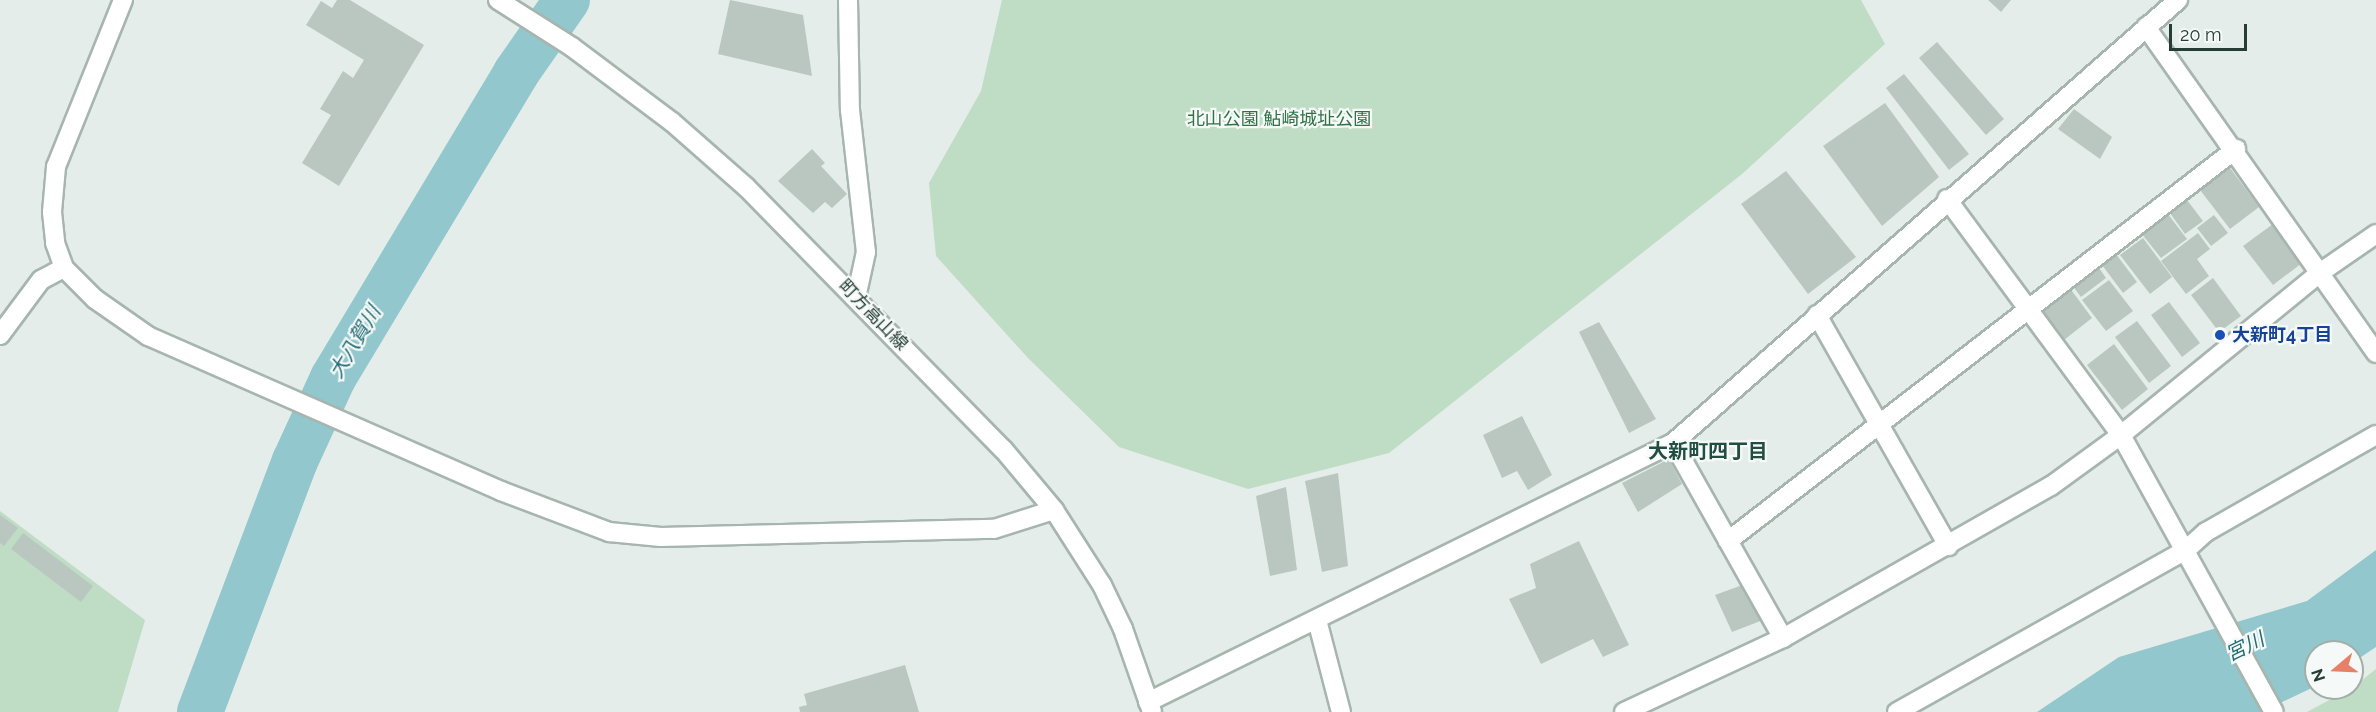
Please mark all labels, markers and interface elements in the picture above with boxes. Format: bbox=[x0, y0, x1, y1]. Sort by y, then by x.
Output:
scale bar bbox=[2172, 12, 2250, 50]
text: 20 m bbox=[2180, 24, 2222, 45]
park label: 北山公園 鮎崎城址公園 bbox=[1187, 108, 1371, 130]
street label: 町方高山線 bbox=[834, 275, 912, 355]
water label: 大八賀川 bbox=[324, 302, 386, 382]
place label: 大新町4丁目 bbox=[2232, 324, 2332, 346]
marker: 大新町4丁目 bbox=[2213, 328, 2227, 342]
district label: 大新町四丁目 bbox=[1648, 439, 1768, 463]
water label: 宮川 bbox=[2222, 627, 2268, 667]
north arrow bbox=[2304, 640, 2364, 700]
text: N bbox=[2307, 667, 2329, 684]

